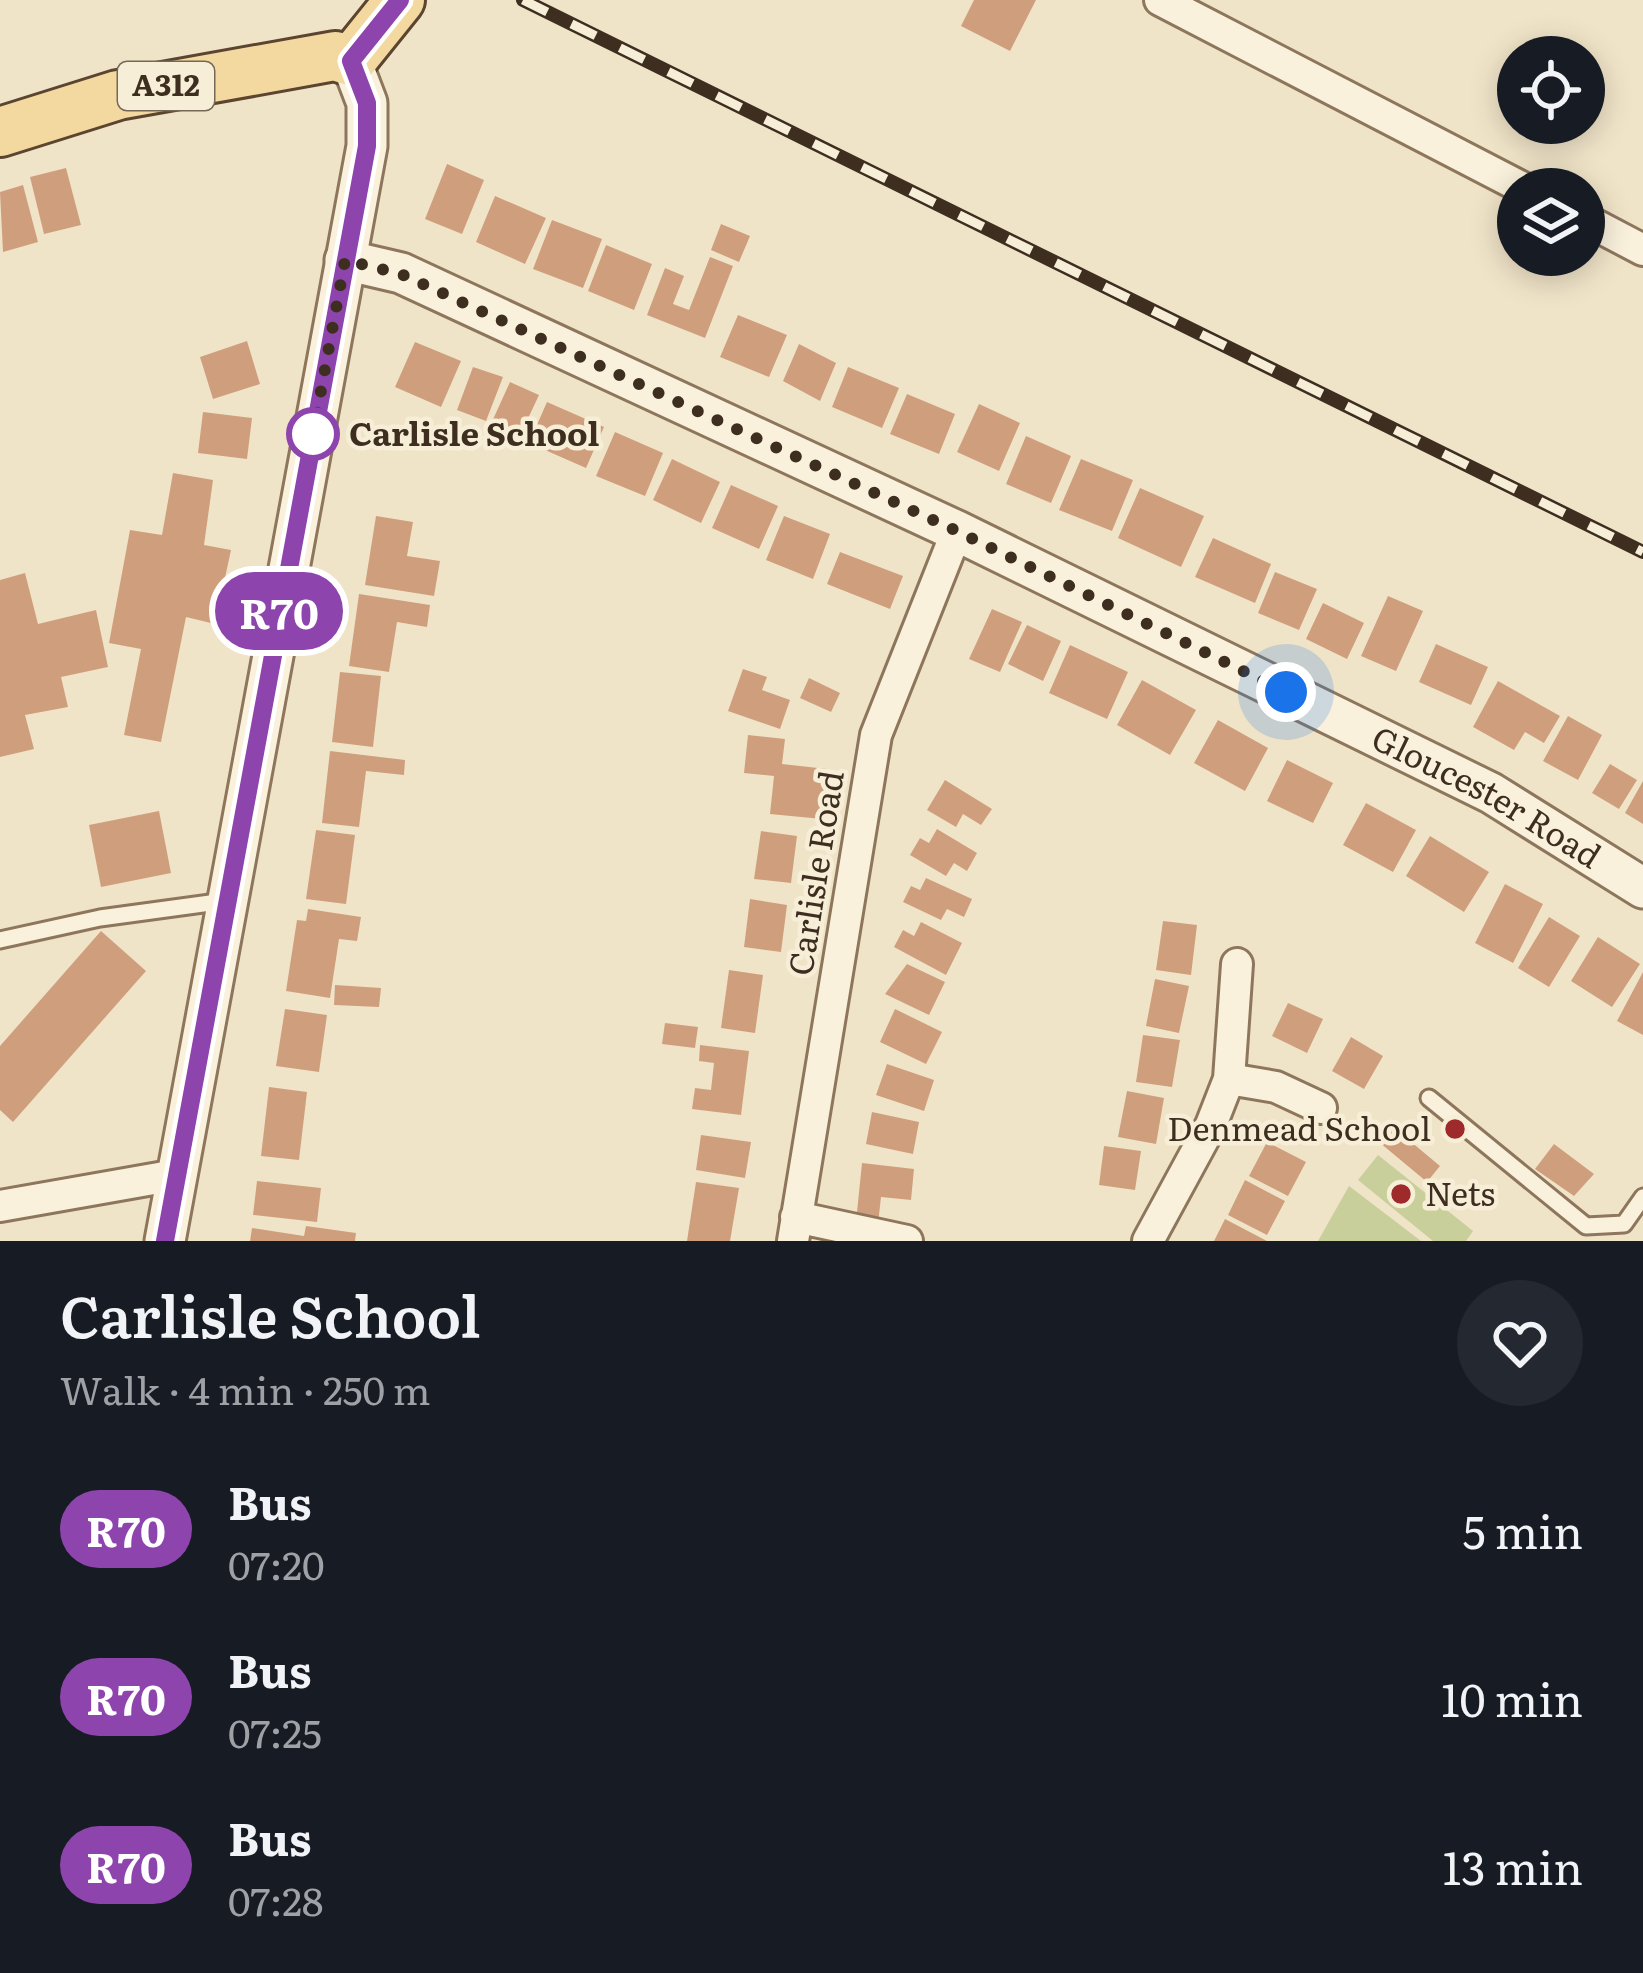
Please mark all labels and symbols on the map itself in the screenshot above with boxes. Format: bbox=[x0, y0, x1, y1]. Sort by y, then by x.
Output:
road number: A312 bbox=[118, 62, 214, 110]
place label: Carlisle School bbox=[349, 407, 599, 456]
marker: Carlisle School bbox=[288, 409, 338, 459]
line badge: R70 bbox=[210, 572, 348, 650]
your location bbox=[1256, 662, 1316, 722]
street label: Gloucester Road bbox=[1365, 712, 1612, 878]
street label: Carlisle Road bbox=[773, 767, 854, 978]
place label: Denmead School bbox=[1167, 1102, 1431, 1151]
marker: Denmead School bbox=[1442, 1116, 1468, 1142]
place label: Nets bbox=[1425, 1167, 1495, 1216]
marker: Nets bbox=[1388, 1181, 1414, 1207]

